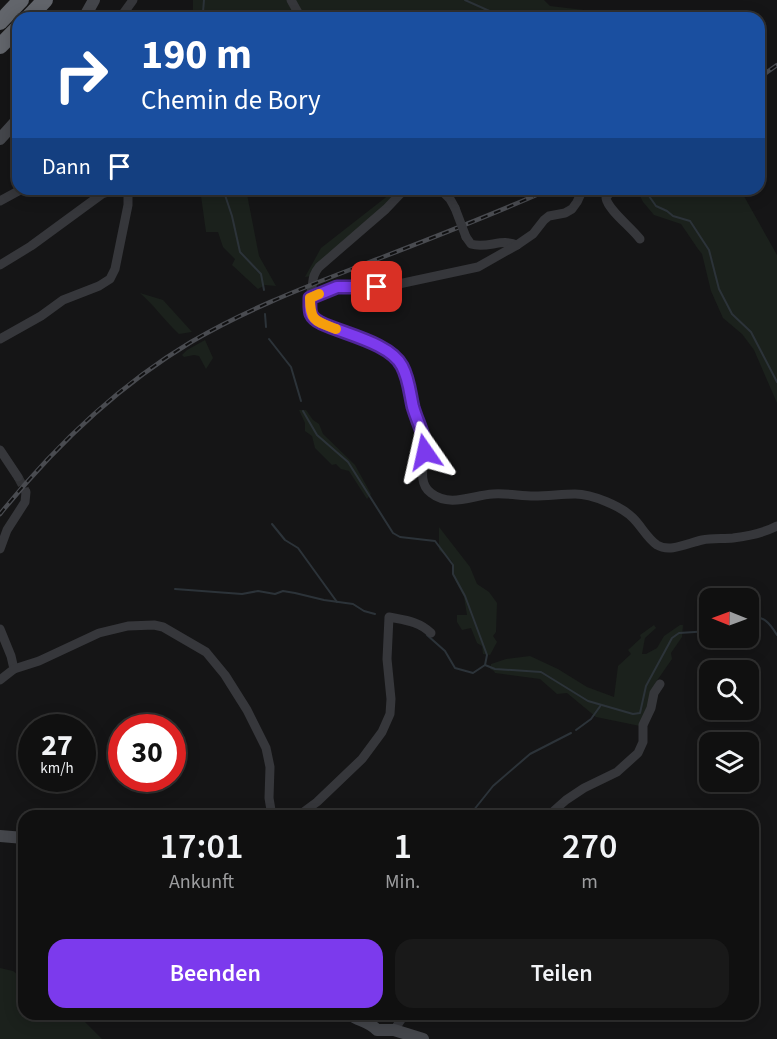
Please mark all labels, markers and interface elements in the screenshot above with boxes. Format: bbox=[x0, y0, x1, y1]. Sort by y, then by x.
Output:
text: 190 m bbox=[141, 25, 252, 85]
icon: right bbox=[42, 36, 120, 114]
text: Chemin de Bory bbox=[141, 81, 321, 120]
icon: arrive bbox=[103, 150, 136, 183]
text: Dann bbox=[42, 151, 91, 183]
pin bbox=[351, 261, 402, 312]
icon: arrive bbox=[360, 270, 393, 303]
position arrow bbox=[393, 420, 457, 484]
north arrow bbox=[699, 588, 759, 648]
map controls bbox=[699, 588, 759, 792]
button: search bbox=[699, 660, 759, 720]
speed limit sign: 30 bbox=[108, 714, 186, 792]
text: 27 bbox=[41, 724, 73, 767]
button: layers bbox=[699, 732, 759, 792]
text: km/h bbox=[40, 758, 74, 779]
text: 17:01 bbox=[160, 821, 243, 872]
text: 1 bbox=[393, 821, 412, 872]
text: 270 bbox=[562, 821, 617, 872]
text: Ankunft bbox=[169, 868, 234, 896]
text: Min. bbox=[385, 868, 420, 896]
text: m bbox=[581, 868, 598, 896]
button: Beenden bbox=[48, 939, 383, 1008]
button: Teilen bbox=[395, 939, 729, 1008]

